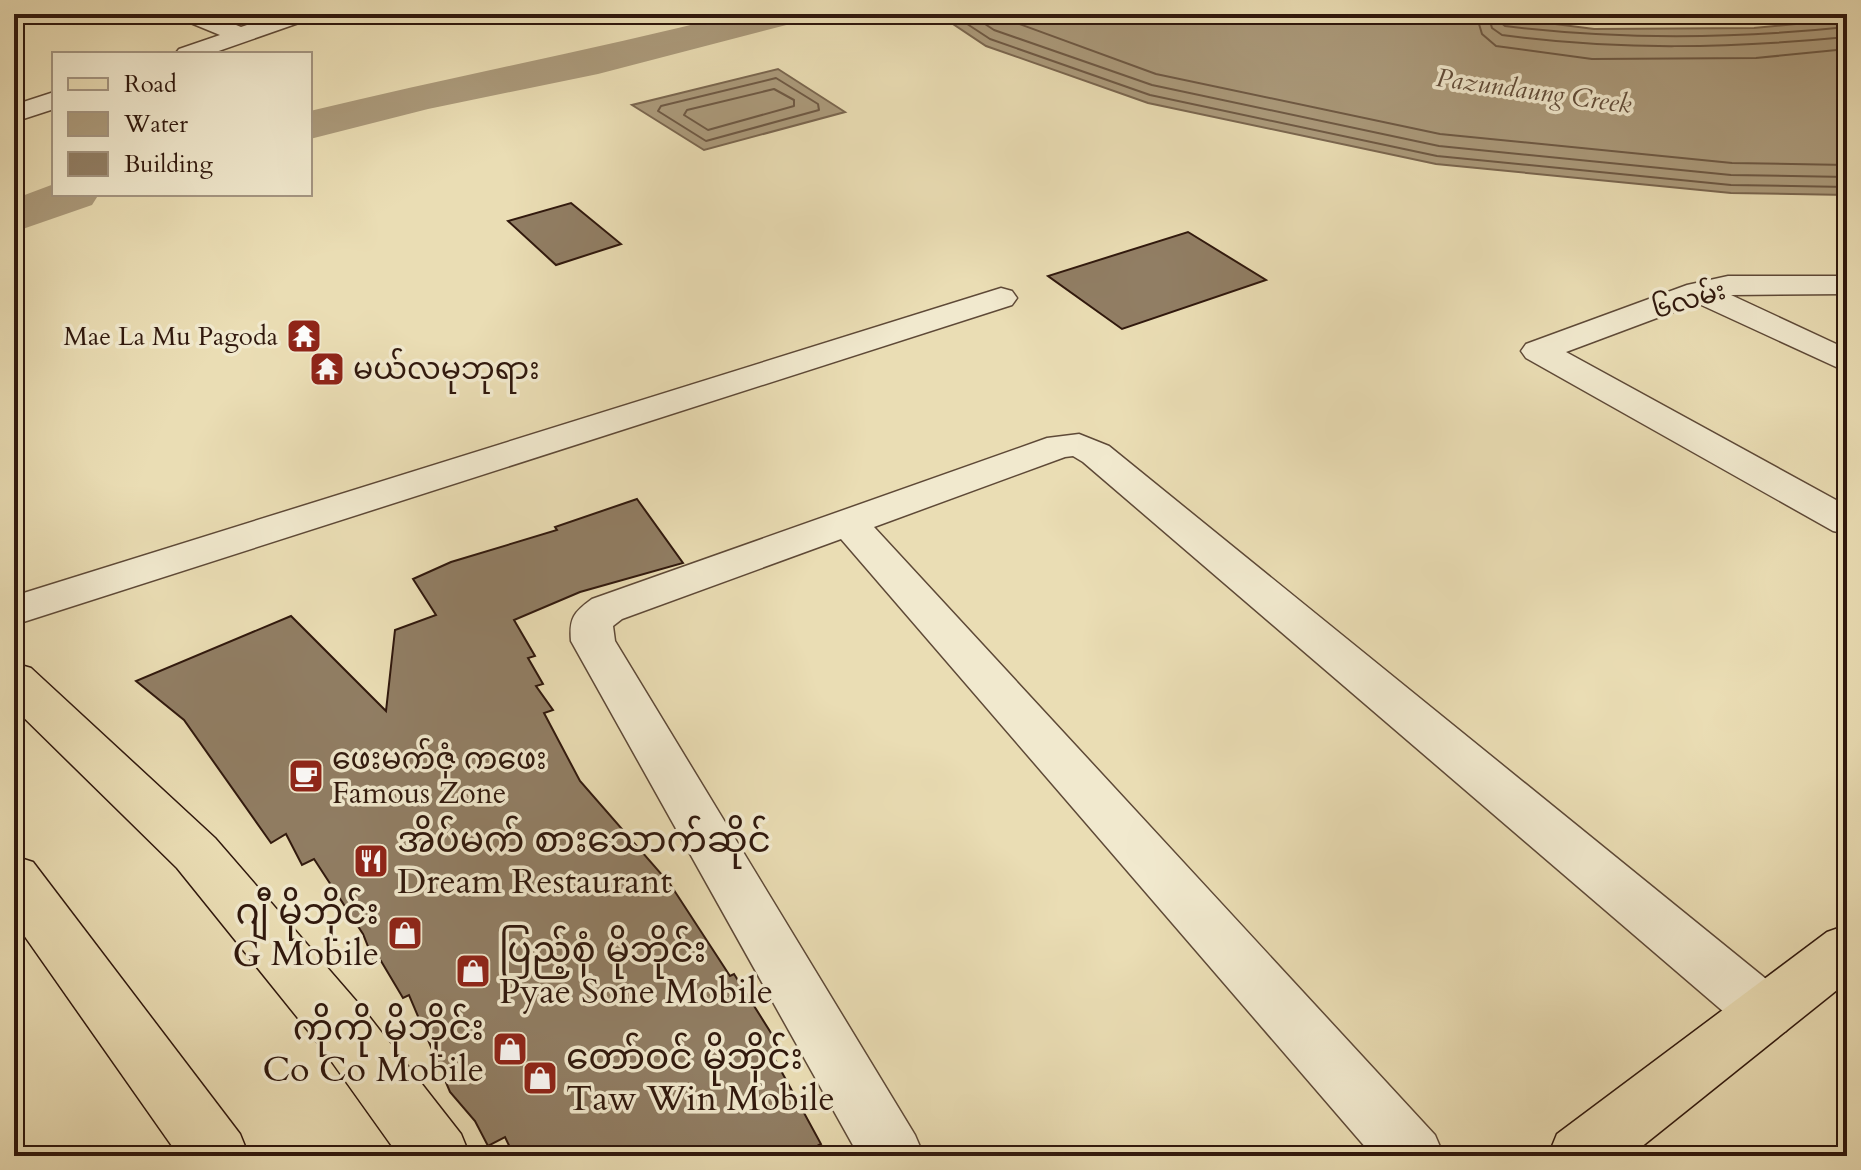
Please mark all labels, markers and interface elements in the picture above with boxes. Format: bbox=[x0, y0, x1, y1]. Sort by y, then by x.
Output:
legend bbox=[52, 52, 312, 196]
water label: Pazundaung Creek bbox=[1434, 60, 1634, 122]
text: Road bbox=[124, 68, 177, 101]
text: Water bbox=[123, 108, 188, 141]
text: Building bbox=[124, 148, 214, 181]
street label: ၆လမ်း bbox=[1648, 273, 1730, 327]
temple icon: Mae La Mu Pagoda bbox=[285, 317, 323, 355]
place label: Mae La Mu Pagoda bbox=[63, 319, 278, 354]
place label: မယ်လမုဘုရား bbox=[353, 347, 540, 394]
temple icon: မယ်လမုဘုရား bbox=[308, 350, 346, 388]
place label: ဖေးမက်ဇုံ ကဖေး Famous Zone bbox=[332, 737, 547, 814]
cafe icon: ဖေးမက်ဇုံ ကဖေး Famous Zone bbox=[287, 757, 325, 795]
place label: အိပ်မက် စားသောက်ဆိုင် Dream Restaurant bbox=[397, 815, 771, 906]
restaurant icon: အိပ်မက် စားသောက်ဆိုင် Dream Restaurant bbox=[352, 842, 390, 880]
place label: ဂျီ မိုဘိုင်း G Mobile bbox=[233, 887, 379, 978]
shop icon: ဂျီ မိုဘိုင်း G Mobile bbox=[386, 914, 424, 952]
place label: ပြည့်စုံ မိုဘိုင်း Pyae Sone Mobile bbox=[499, 925, 773, 1016]
shop icon: ပြည့်စုံ မိုဘိုင်း Pyae Sone Mobile bbox=[454, 952, 492, 990]
place label: ကိုကို မိုဘိုင်း Co Co Mobile bbox=[262, 1003, 484, 1094]
shop icon: ကိုကို မိုဘိုင်း Co Co Mobile bbox=[491, 1030, 529, 1068]
place label: တော်ဝင် မိုဘိုင်း Taw Win Mobile bbox=[566, 1032, 835, 1123]
shop icon: တော်ဝင် မိုဘိုင်း Taw Win Mobile bbox=[521, 1059, 559, 1097]

